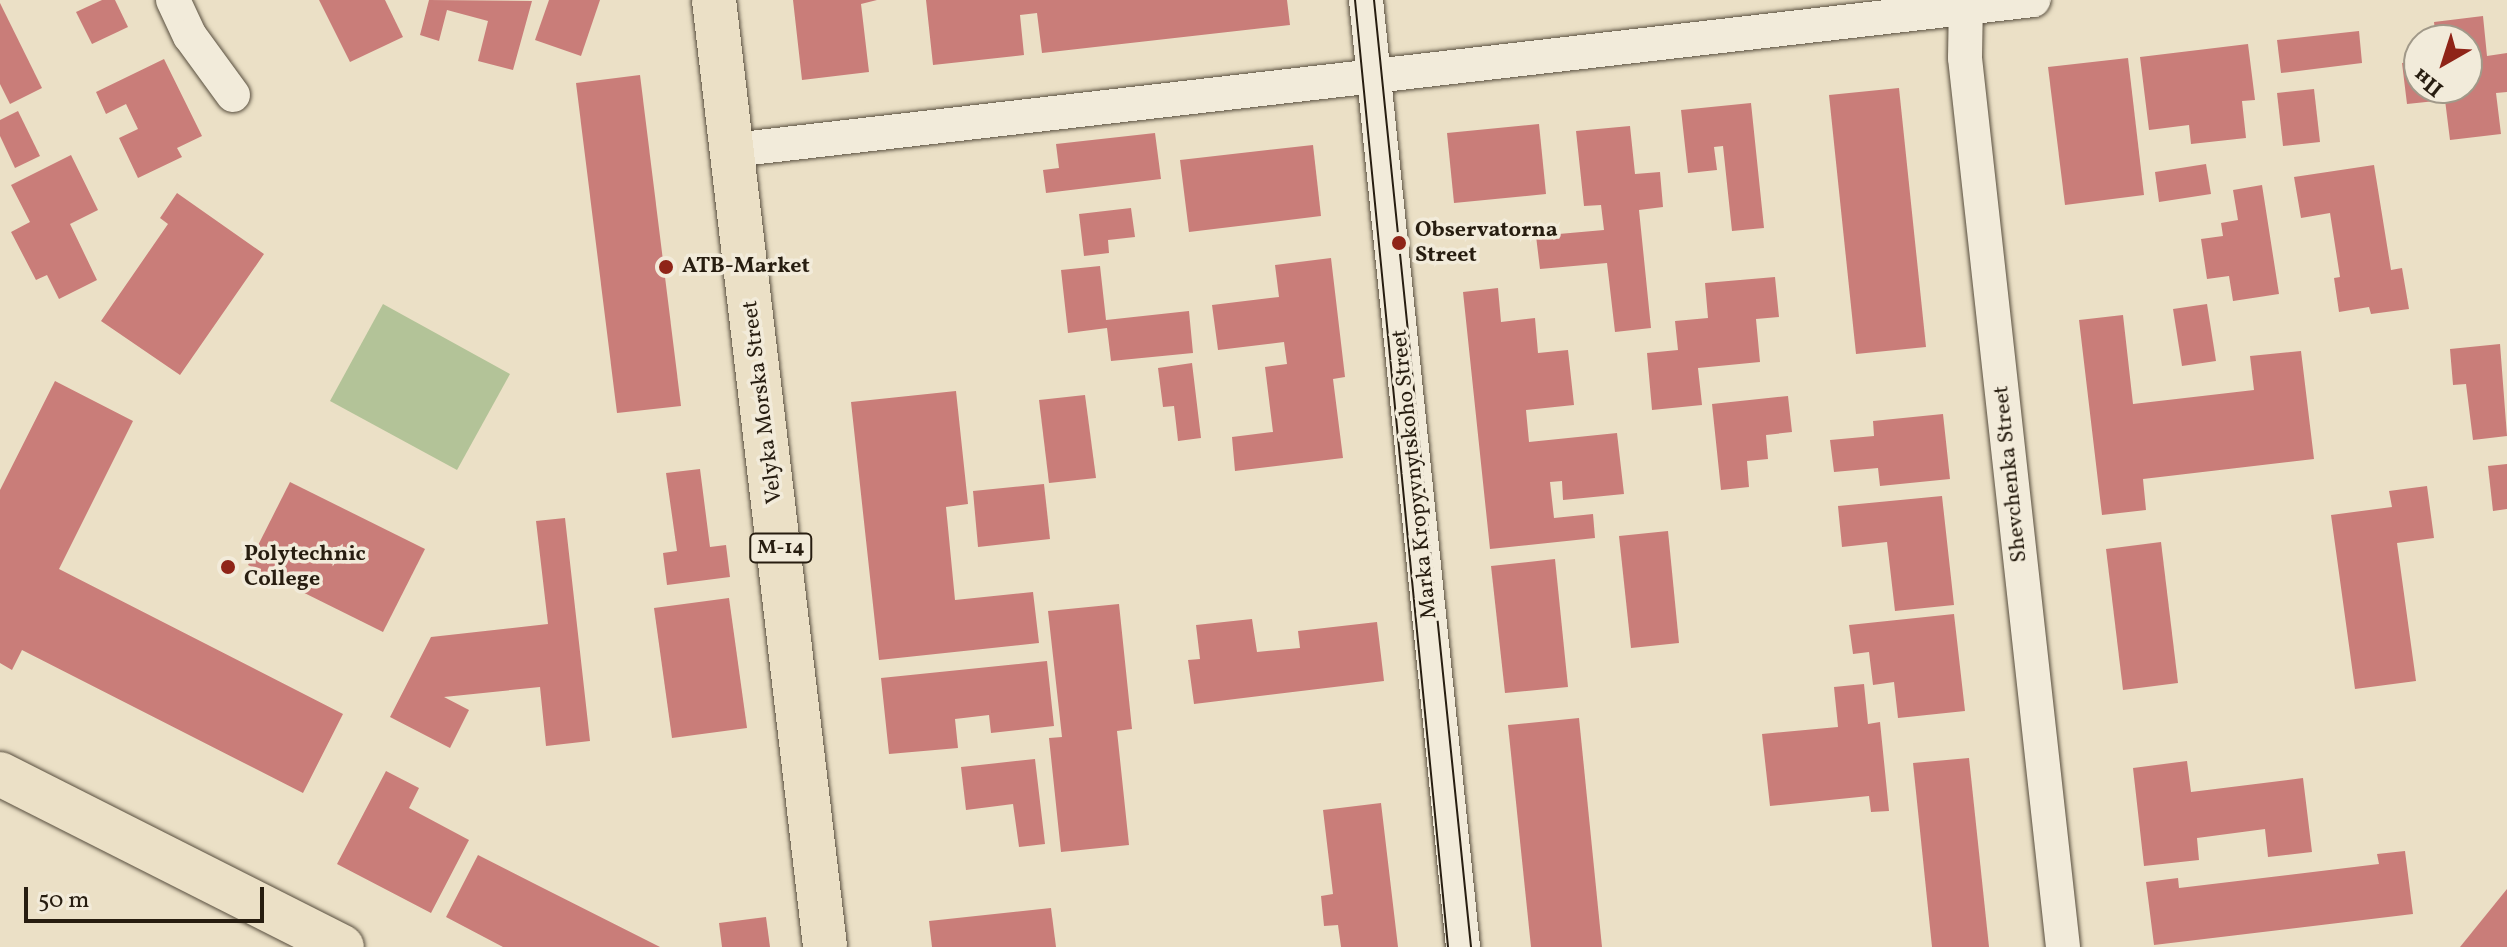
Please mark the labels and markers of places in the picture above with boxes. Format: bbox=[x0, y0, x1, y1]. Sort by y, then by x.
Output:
place label: Observatorna Street bbox=[1415, 217, 1558, 268]
marker: Observatorna Street bbox=[1390, 234, 1408, 252]
place label: ATB-Market bbox=[682, 254, 810, 280]
marker: ATB-Market bbox=[657, 258, 675, 276]
place label: Polytechnic College bbox=[244, 541, 366, 592]
marker: Polytechnic College bbox=[219, 558, 237, 576]

